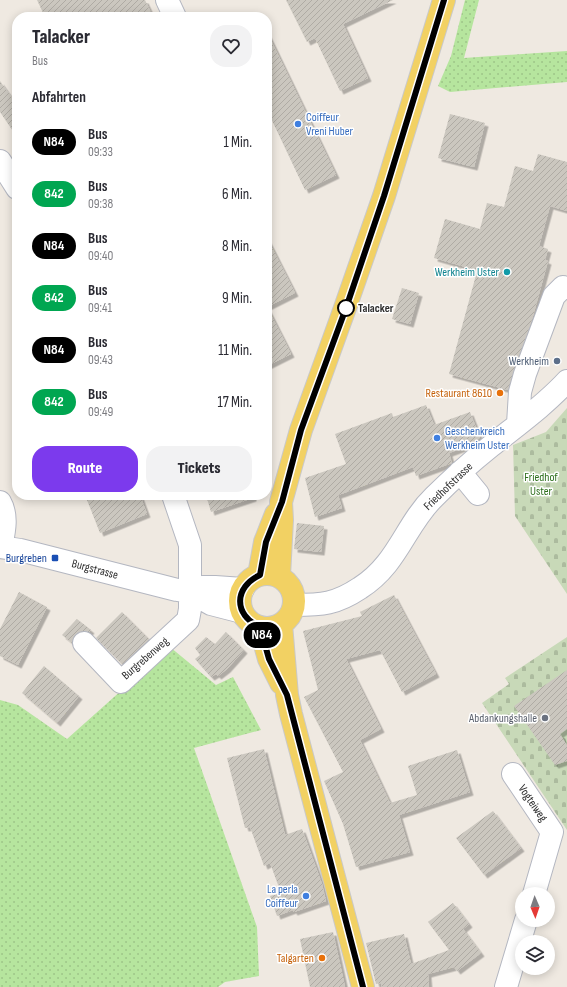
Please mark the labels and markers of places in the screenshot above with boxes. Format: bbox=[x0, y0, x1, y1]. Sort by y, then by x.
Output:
place label: Coiffeur Vreni Huber bbox=[306, 110, 353, 139]
marker: Coiffeur Vreni Huber bbox=[293, 119, 303, 129]
place label: Werkheim Uster bbox=[435, 265, 500, 280]
marker: Werkheim Uster bbox=[502, 267, 512, 277]
marker: Talacker bbox=[337, 299, 355, 317]
place label: Talacker bbox=[358, 301, 394, 316]
place label: Werkheim bbox=[509, 354, 549, 369]
marker: Werkheim bbox=[552, 356, 562, 366]
place label: Restaurant 8610 bbox=[426, 386, 492, 401]
marker: Restaurant 8610 bbox=[495, 388, 505, 398]
place label: Geschenkreich Werkheim Uster bbox=[445, 424, 510, 453]
marker: Geschenkreich Werkheim Uster bbox=[432, 433, 442, 443]
place label: Burgreben bbox=[6, 551, 47, 566]
marker: Burgreben bbox=[50, 553, 60, 563]
place label: Abdankungshalle bbox=[468, 711, 537, 726]
marker: Abdankungshalle bbox=[540, 713, 550, 723]
place label: La perla Coiffeur bbox=[265, 882, 299, 911]
marker: La perla Coiffeur bbox=[301, 891, 311, 901]
place label: Talgarten bbox=[277, 951, 314, 966]
marker: Talgarten bbox=[317, 953, 327, 963]

